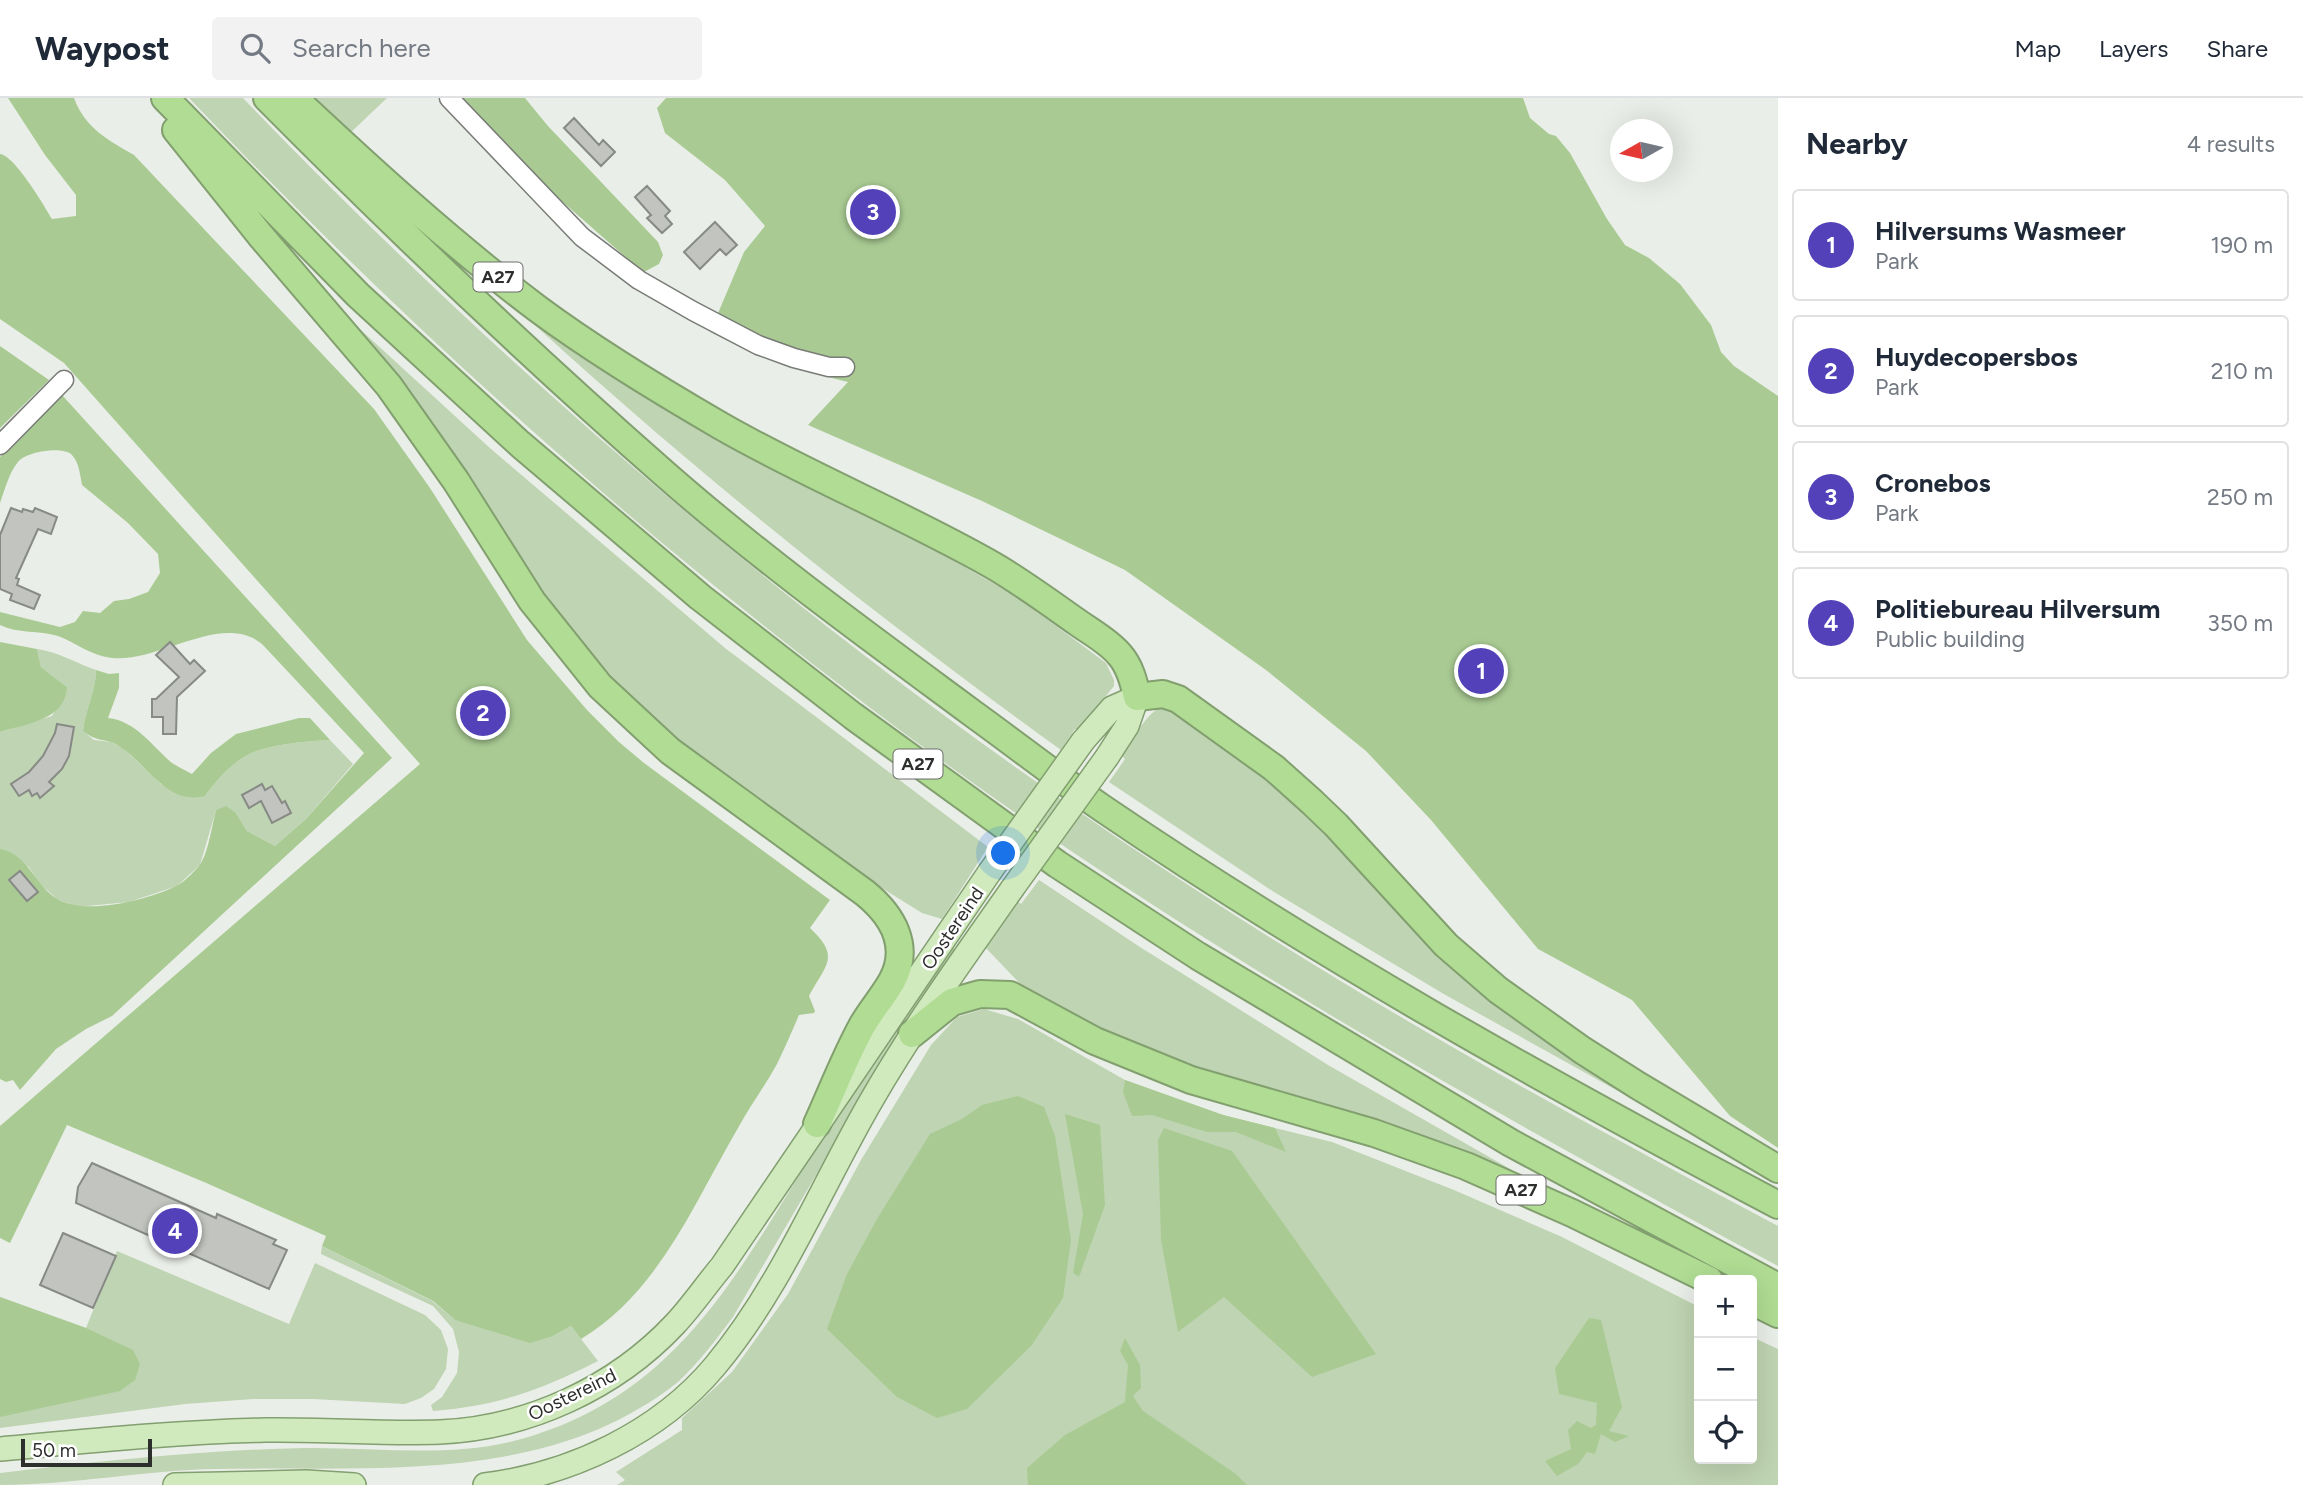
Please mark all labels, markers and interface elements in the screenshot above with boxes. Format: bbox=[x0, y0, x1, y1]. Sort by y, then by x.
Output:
search box bbox=[212, 17, 702, 80]
text: Waypost bbox=[35, 29, 170, 68]
icon: search bbox=[236, 29, 274, 67]
text: Search here bbox=[292, 32, 431, 64]
text: Map bbox=[2014, 34, 2061, 63]
text: Layers bbox=[2099, 34, 2168, 63]
text: Share bbox=[2206, 34, 2268, 63]
north arrow bbox=[1610, 119, 1673, 182]
text: Nearby bbox=[1806, 125, 1908, 162]
text: 4 results bbox=[2187, 130, 2275, 158]
pin: 3 bbox=[850, 186, 896, 238]
text: Hilversums Wasmeer bbox=[1875, 215, 2126, 247]
text: 1 bbox=[1826, 231, 1836, 259]
text: 190 m bbox=[2210, 231, 2273, 259]
text: Park bbox=[1875, 247, 1919, 275]
road number: A27 bbox=[474, 262, 522, 292]
text: Huydecopersbos bbox=[1875, 341, 2078, 373]
text: 2 bbox=[1824, 357, 1838, 385]
text: 210 m bbox=[2211, 357, 2273, 385]
text: Park bbox=[1875, 373, 1919, 401]
text: Cronebos bbox=[1875, 467, 1991, 499]
text: 3 bbox=[1825, 483, 1837, 511]
text: 250 m bbox=[2207, 483, 2273, 511]
text: Park bbox=[1875, 499, 1919, 527]
text: Politiebureau Hilversum bbox=[1875, 593, 2160, 625]
text: 4 bbox=[1824, 609, 1838, 637]
text: 350 m bbox=[2207, 609, 2273, 637]
text: Public building bbox=[1875, 625, 2025, 653]
pin: 1 bbox=[1458, 645, 1504, 697]
pin: 2 bbox=[460, 687, 506, 739]
road number: A27 bbox=[894, 750, 942, 778]
your location bbox=[986, 836, 1020, 870]
street label: Oostereind bbox=[916, 882, 989, 974]
road number: A27 bbox=[1496, 1176, 1546, 1204]
pin: 4 bbox=[152, 1205, 198, 1257]
map controls bbox=[1694, 1275, 1757, 1464]
button: + bbox=[1694, 1275, 1757, 1338]
button: − bbox=[1694, 1338, 1757, 1401]
street label: Oostereind bbox=[524, 1363, 620, 1426]
button: locate bbox=[1694, 1401, 1757, 1464]
scale bar bbox=[21, 1436, 152, 1468]
text: 50 m bbox=[32, 1439, 76, 1462]

